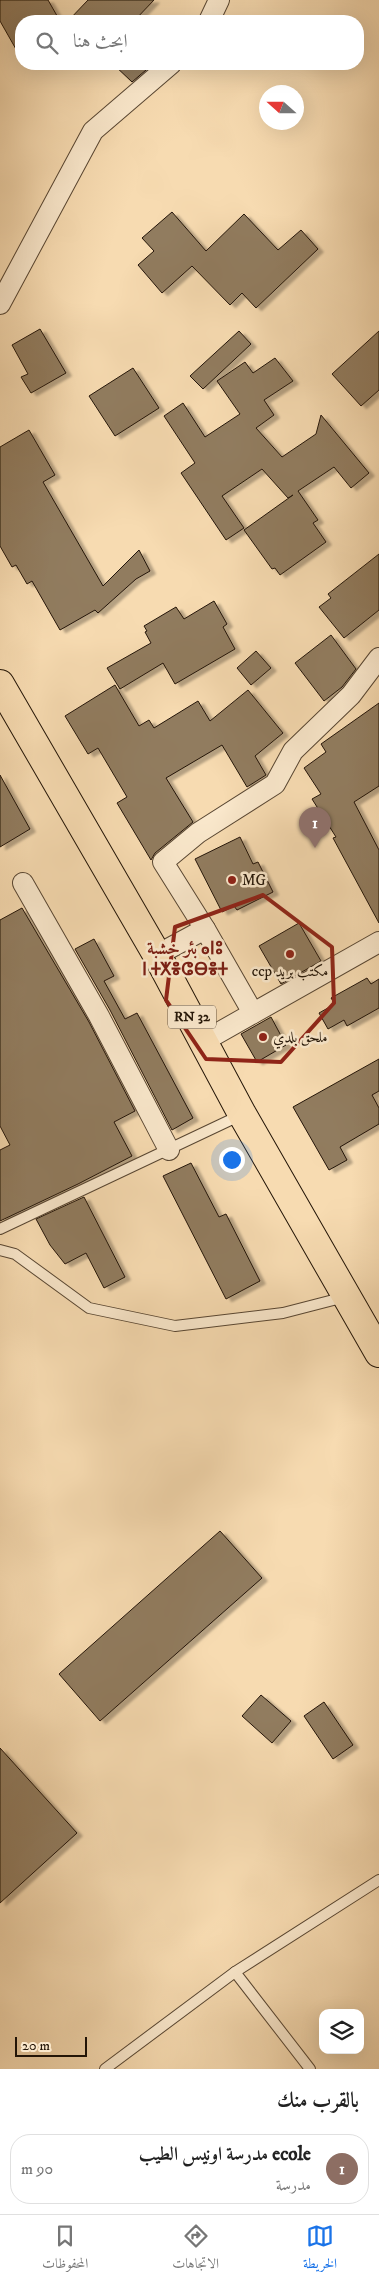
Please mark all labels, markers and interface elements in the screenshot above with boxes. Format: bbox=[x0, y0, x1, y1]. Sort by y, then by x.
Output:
search box bbox=[15, 15, 364, 70]
icon: search bbox=[33, 29, 61, 57]
text: ابحث هنا bbox=[73, 30, 128, 53]
north arrow bbox=[259, 85, 304, 130]
pin: 1 bbox=[299, 807, 331, 848]
place label: MG bbox=[242, 871, 267, 890]
marker: MG bbox=[226, 874, 238, 886]
district label: بئر خشبة ⴰⵏⵓ ⵏ ⵜⵅⴻⵛⴱⴻⵜ bbox=[142, 938, 228, 981]
marker: ccp مكتب بريد bbox=[284, 948, 296, 960]
place label: ccp مكتب بريد bbox=[252, 962, 328, 981]
road number: RN 32 bbox=[168, 1006, 216, 1028]
place label: ملحق بلدي bbox=[273, 1028, 328, 1049]
marker: ملحق بلدي bbox=[257, 1031, 269, 1043]
your location bbox=[219, 1147, 245, 1173]
map controls bbox=[319, 2009, 364, 2054]
button: layers bbox=[319, 2009, 364, 2054]
scale bar bbox=[15, 2034, 88, 2057]
text: 20 m bbox=[22, 2037, 50, 2055]
text: بالقرب منك bbox=[277, 2088, 359, 2114]
text: ecole مدرسة اونيس الطيب bbox=[139, 2143, 311, 2166]
text: 90 m bbox=[21, 2159, 53, 2179]
text: 1 bbox=[339, 2159, 345, 2179]
text: مدرسة bbox=[276, 2175, 311, 2195]
tab: المحفوظات bbox=[42, 2222, 88, 2277]
tab: الاتجاهات bbox=[172, 2222, 219, 2277]
tab: الخريطة bbox=[303, 2222, 337, 2277]

